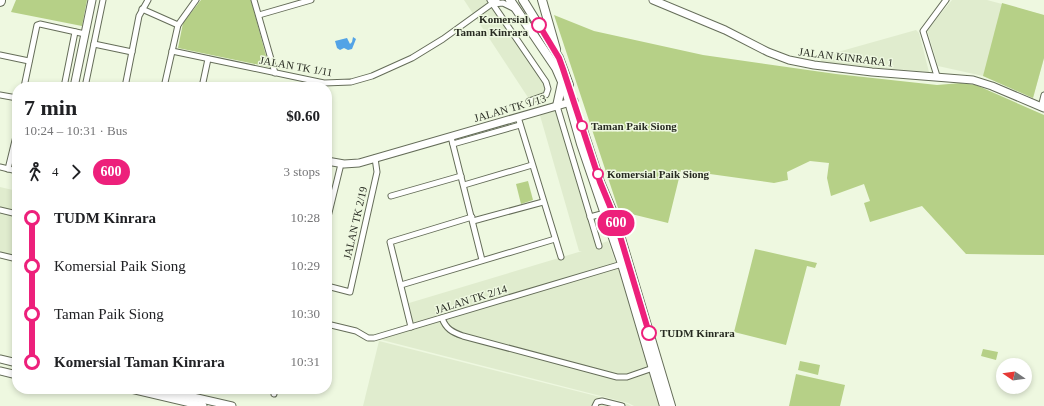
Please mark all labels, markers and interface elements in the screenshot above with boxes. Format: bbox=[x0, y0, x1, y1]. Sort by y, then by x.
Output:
place label: Komersial Taman Kinrara bbox=[454, 13, 528, 38]
marker: Komersial Taman Kinrara bbox=[531, 17, 547, 33]
street label: JALAN KINRARA 1 bbox=[798, 45, 894, 69]
street label: JALAN TK 1/11 bbox=[259, 54, 333, 78]
street label: JALAN TK 1/13 bbox=[473, 92, 548, 124]
text: 7 min bbox=[24, 95, 77, 120]
text: $0.60 bbox=[286, 108, 320, 124]
marker: Taman Paik Siong bbox=[576, 120, 588, 132]
place label: Taman Paik Siong bbox=[591, 120, 677, 132]
text: 10:24 – 10:31 · Bus bbox=[24, 123, 127, 138]
icon: walk bbox=[24, 161, 46, 183]
icon: forward bbox=[65, 161, 87, 183]
text: 4 bbox=[52, 164, 59, 179]
text: 600 bbox=[101, 164, 122, 179]
text: 3 stops bbox=[284, 164, 320, 179]
marker: Komersial Paik Siong bbox=[592, 168, 604, 180]
place label: Komersial Paik Siong bbox=[607, 168, 710, 180]
street label: JALAN TK 2/19 bbox=[341, 185, 369, 261]
text: TUDM Kinrara bbox=[54, 210, 156, 226]
text: 10:28 bbox=[290, 210, 320, 225]
line badge: 600 bbox=[593, 210, 639, 236]
text: 600 bbox=[606, 215, 627, 230]
text: Komersial Paik Siong bbox=[54, 258, 186, 274]
text: 10:29 bbox=[290, 258, 320, 273]
street label: JALAN TK 2/14 bbox=[434, 282, 509, 316]
text: Taman Paik Siong bbox=[54, 306, 164, 322]
text: 10:30 bbox=[290, 306, 320, 321]
marker: TUDM Kinrara bbox=[641, 325, 657, 341]
place label: TUDM Kinrara bbox=[660, 327, 735, 339]
text: Komersial Taman Kinrara bbox=[54, 354, 225, 370]
text: 10:31 bbox=[290, 354, 320, 369]
north arrow bbox=[996, 358, 1032, 394]
map controls bbox=[996, 358, 1032, 394]

